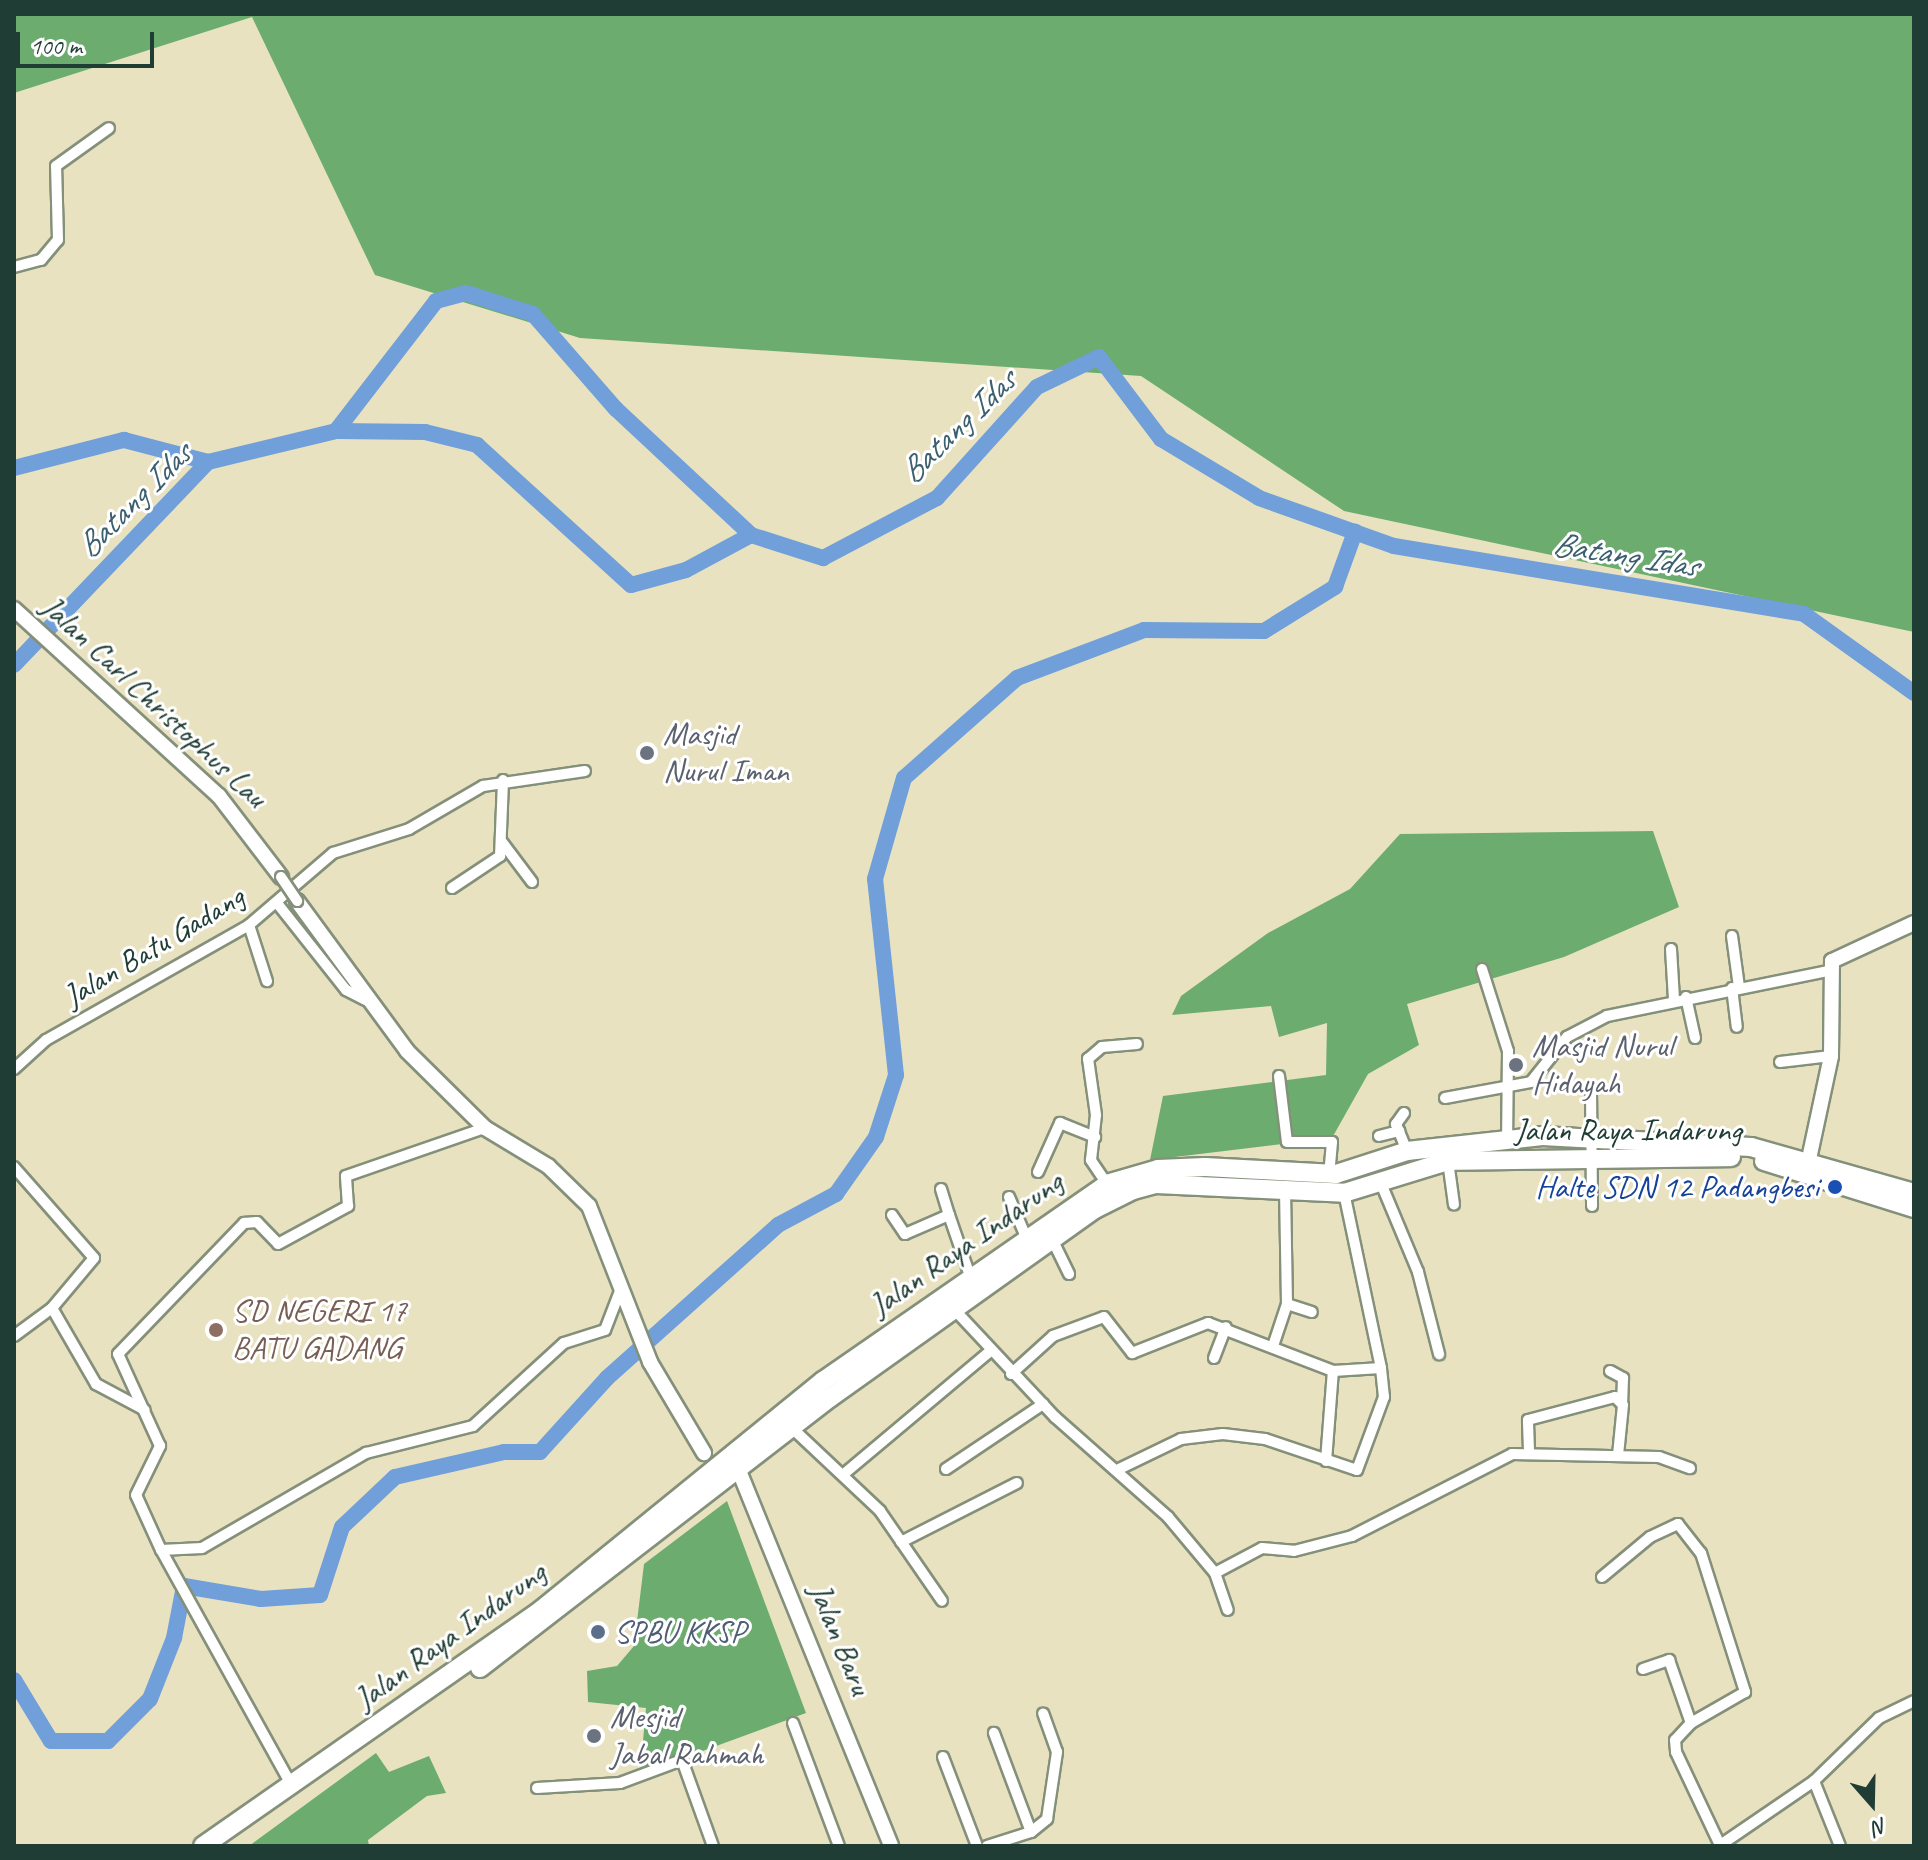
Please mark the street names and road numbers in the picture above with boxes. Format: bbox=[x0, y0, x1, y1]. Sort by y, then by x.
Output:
street label: Jalan Carl Christophus Lau bbox=[33, 588, 275, 816]
street label: Jalan Batu Gadang bbox=[56, 878, 252, 1016]
street label: Jalan Raya Indarung bbox=[1514, 1111, 1742, 1149]
street label: Jalan Raya Indarung bbox=[862, 1163, 1070, 1325]
street label: Jalan Raya Indarung bbox=[346, 1553, 554, 1719]
street label: Jalan Baru bbox=[800, 1577, 880, 1701]

